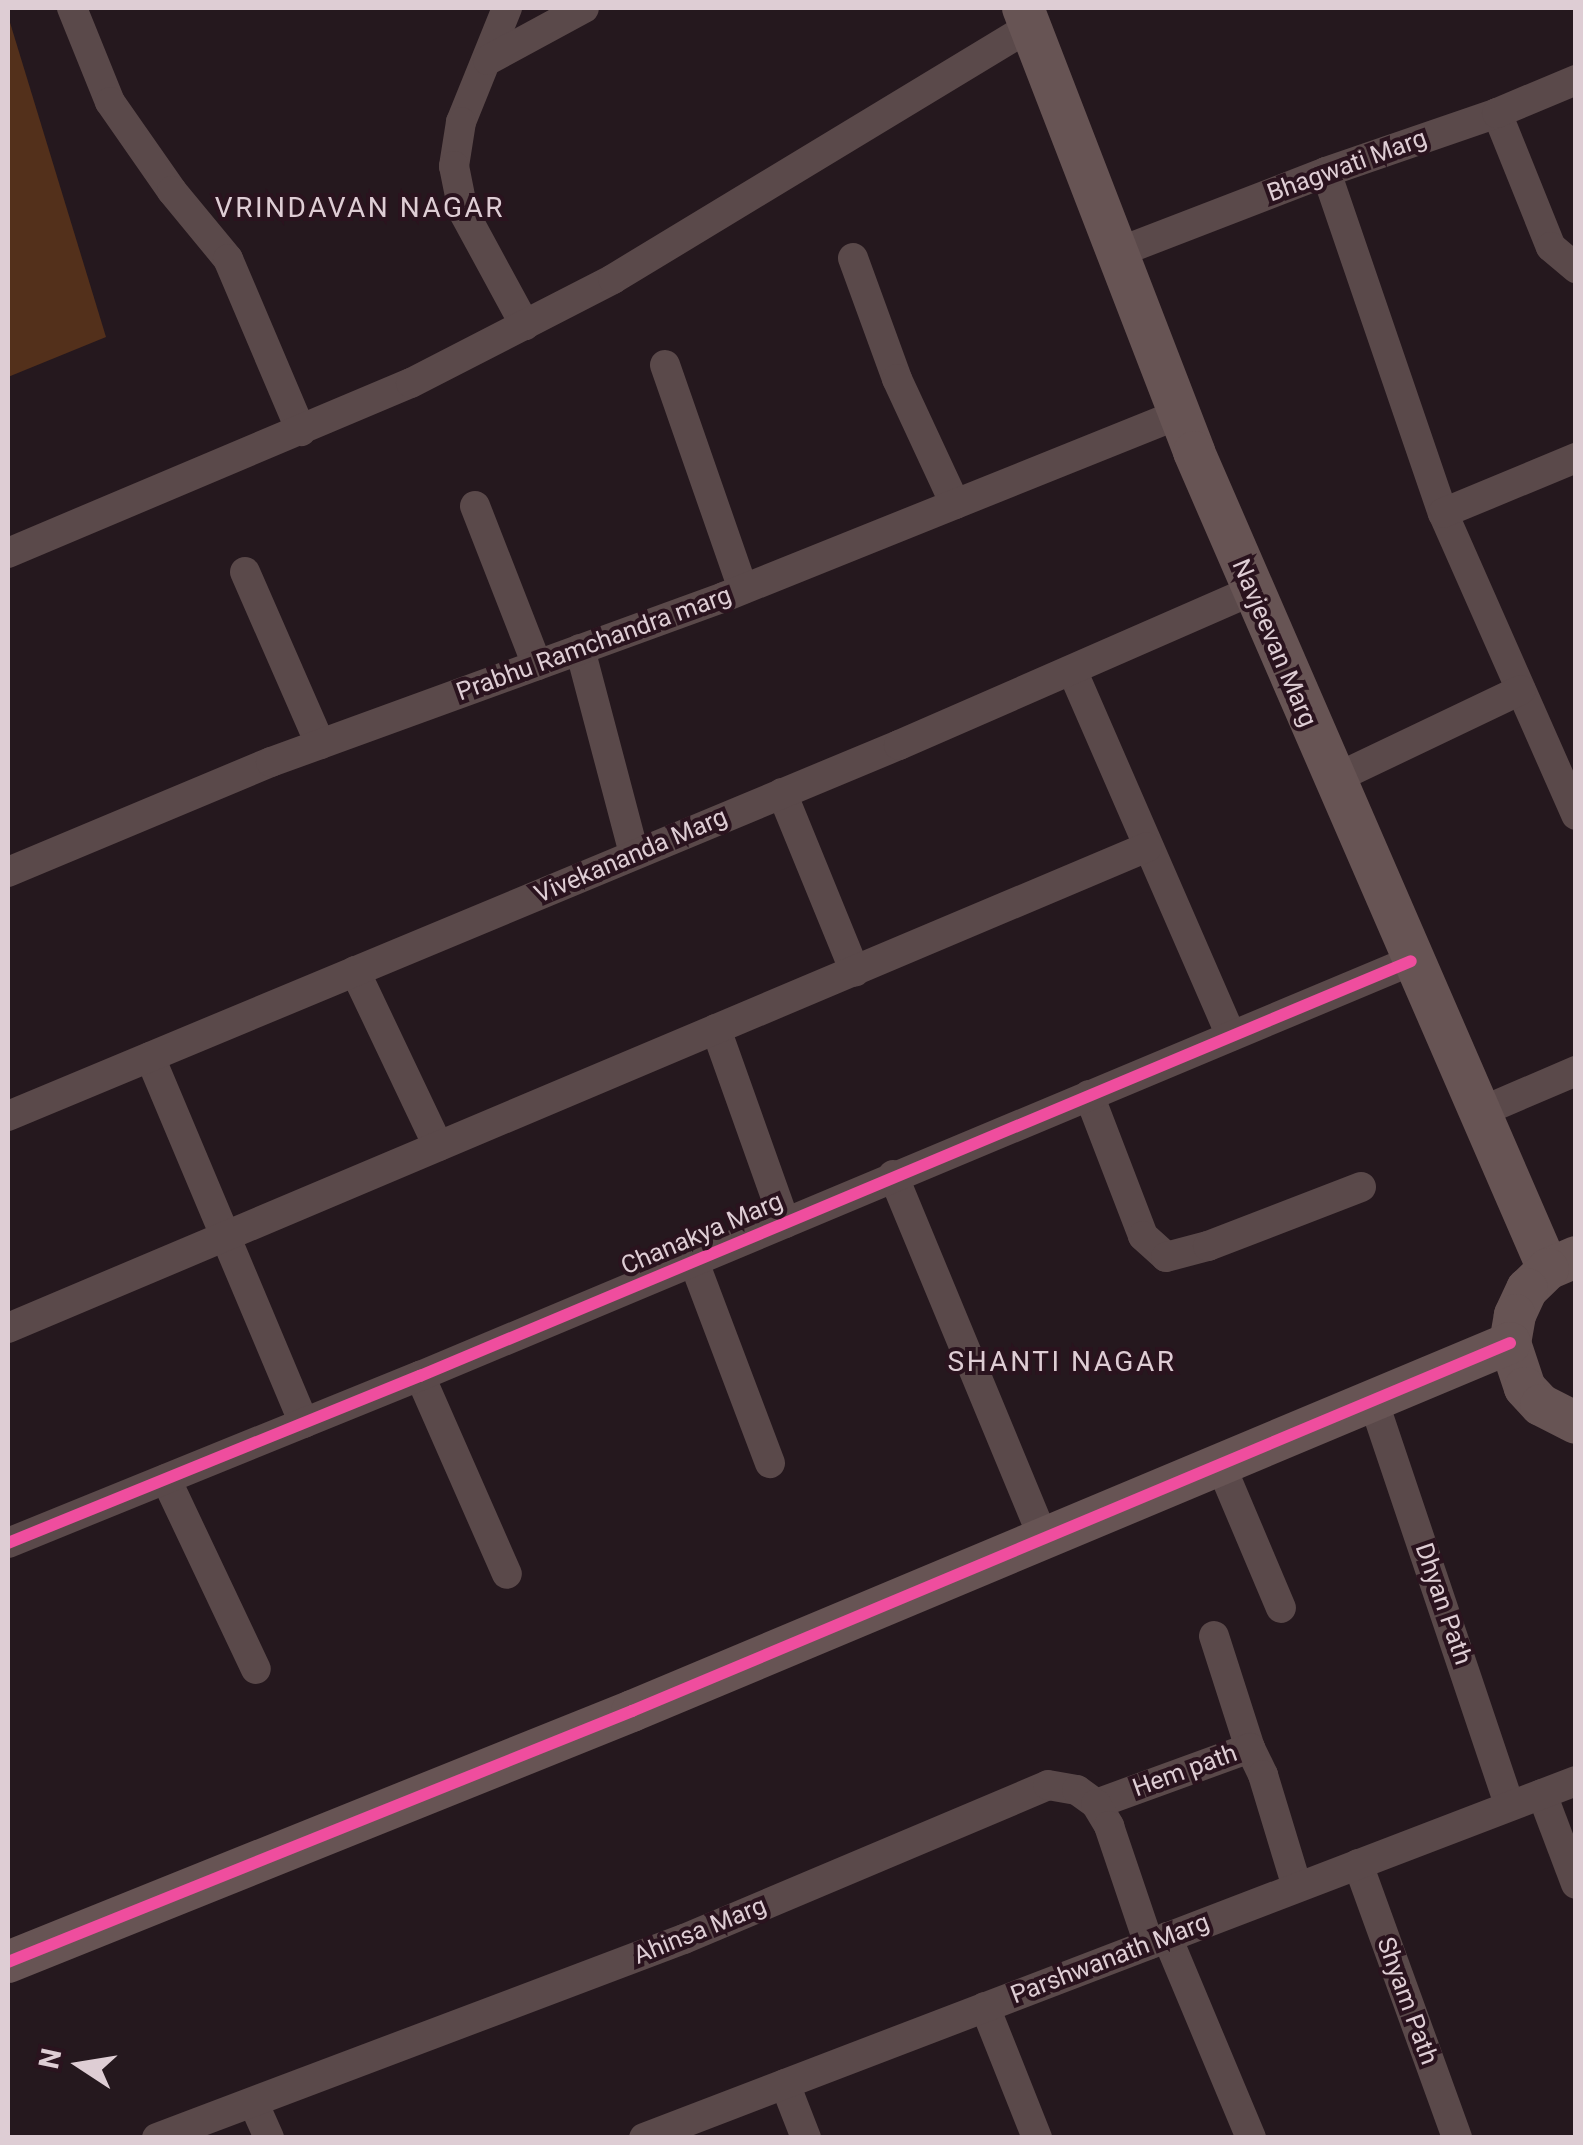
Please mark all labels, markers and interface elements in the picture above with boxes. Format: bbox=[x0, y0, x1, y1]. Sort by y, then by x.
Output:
street label: Bhagwati Marg bbox=[1263, 123, 1431, 209]
district label: VRINDAVAN NAGAR bbox=[215, 191, 505, 225]
street label: Navjeevan Marg bbox=[1225, 555, 1323, 731]
street label: Prabhu Ramchandra marg bbox=[453, 580, 735, 708]
street label: Vivekananda Marg bbox=[530, 802, 732, 910]
street label: Chanakya Marg bbox=[617, 1186, 787, 1282]
district label: SHANTI NAGAR bbox=[948, 1345, 1176, 1379]
street label: Dhyan Path bbox=[1408, 1539, 1478, 1669]
street label: Hem path bbox=[1129, 1738, 1241, 1804]
street label: Ahinsa Marg bbox=[629, 1891, 771, 1971]
street label: Parshwanath Marg bbox=[1007, 1907, 1213, 2011]
street label: Shyam Path bbox=[1370, 1933, 1444, 2069]
north arrow bbox=[30, 2015, 130, 2115]
text: N bbox=[32, 2046, 68, 2072]

